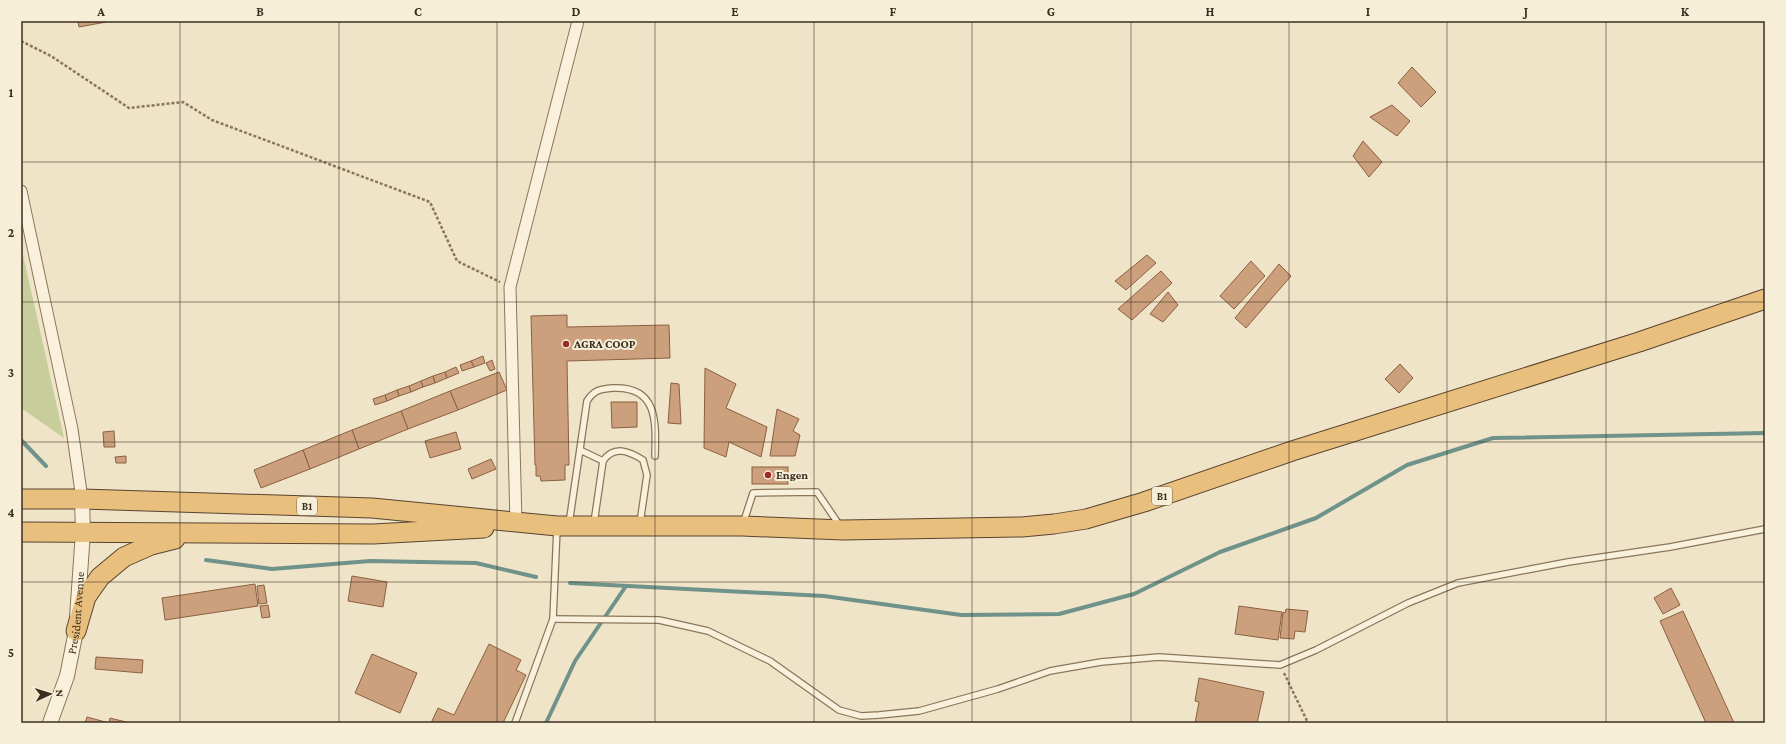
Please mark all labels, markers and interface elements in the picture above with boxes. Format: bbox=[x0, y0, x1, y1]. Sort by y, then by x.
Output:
text: A bbox=[96, 4, 105, 19]
text: B bbox=[256, 4, 264, 19]
text: C bbox=[414, 4, 422, 19]
text: D bbox=[572, 4, 581, 19]
text: E bbox=[731, 4, 739, 19]
text: F bbox=[890, 4, 897, 19]
text: G bbox=[1047, 4, 1055, 19]
text: H bbox=[1206, 4, 1215, 19]
text: I bbox=[1366, 4, 1370, 19]
text: J bbox=[1522, 4, 1528, 19]
text: K bbox=[1681, 4, 1690, 19]
text: 1 bbox=[9, 85, 14, 100]
text: 2 bbox=[8, 225, 15, 240]
place label: AGRA COOP bbox=[573, 337, 636, 351]
marker: AGRA COOP bbox=[561, 339, 571, 349]
text: 3 bbox=[8, 365, 14, 380]
place label: Engen bbox=[776, 468, 808, 482]
marker: Engen bbox=[763, 470, 773, 480]
road number: B1 bbox=[1152, 487, 1172, 505]
road number: B1 bbox=[297, 497, 317, 515]
text: 4 bbox=[7, 505, 15, 520]
street label: President Avenue bbox=[65, 571, 87, 655]
text: 5 bbox=[8, 645, 14, 660]
north arrow bbox=[30, 674, 70, 714]
text: N bbox=[54, 689, 66, 698]

